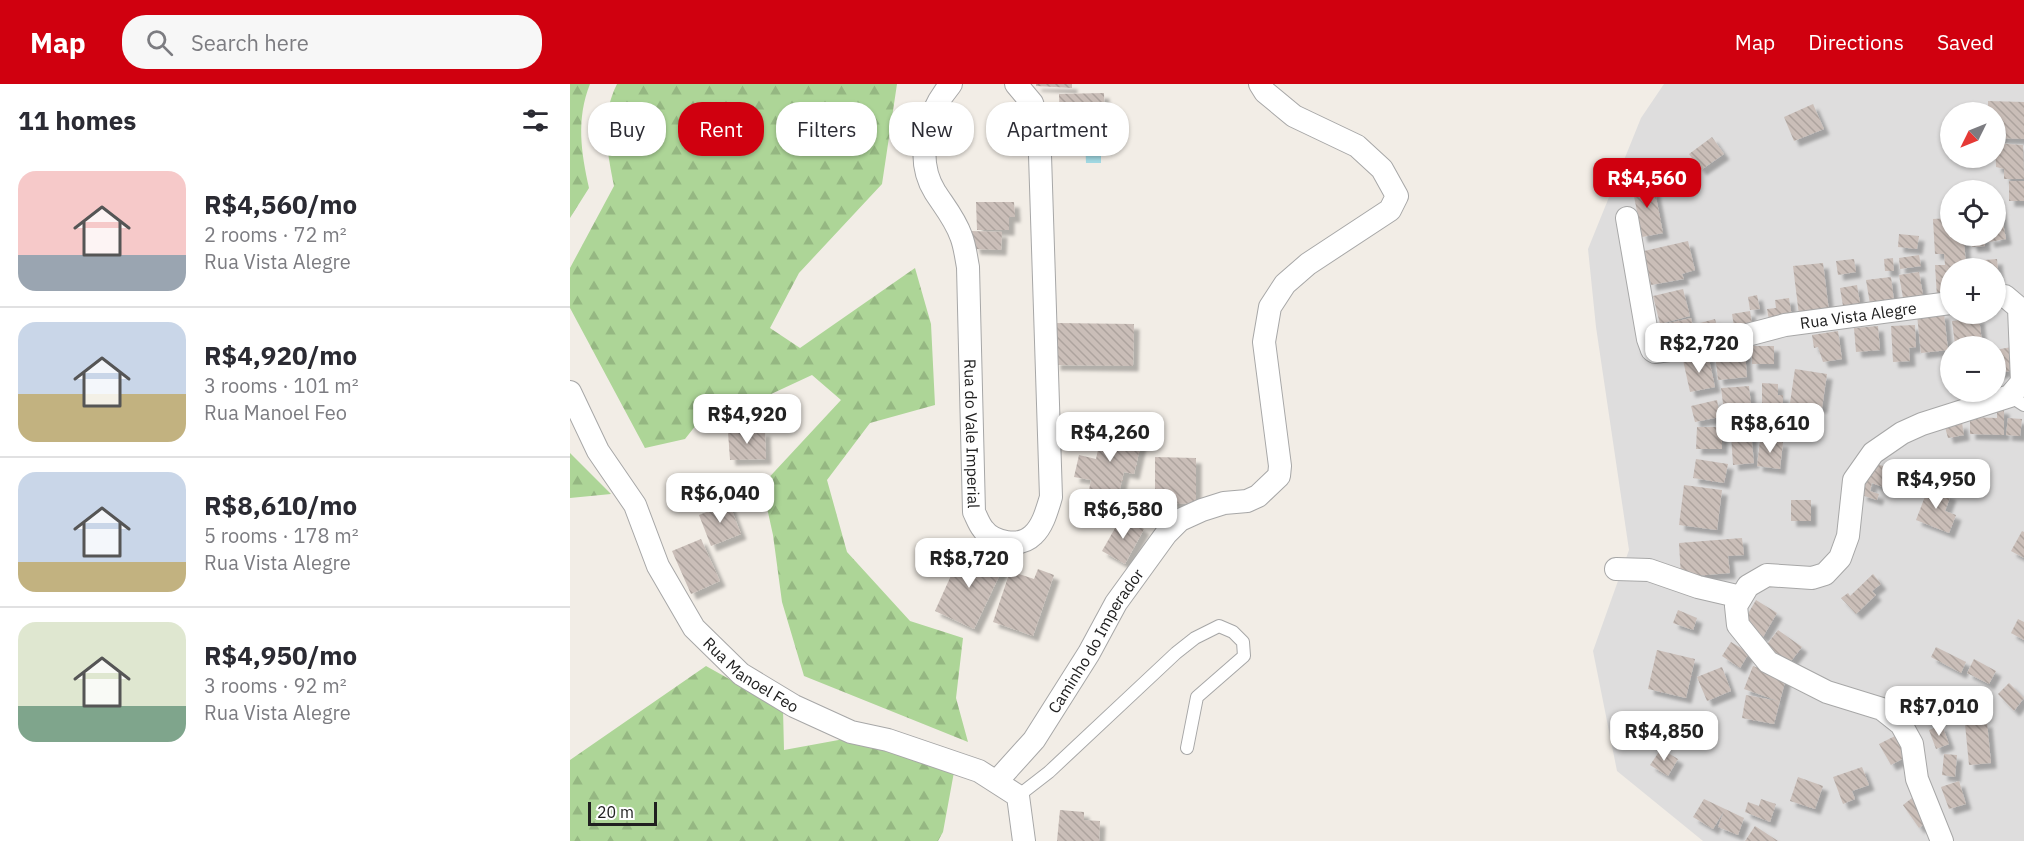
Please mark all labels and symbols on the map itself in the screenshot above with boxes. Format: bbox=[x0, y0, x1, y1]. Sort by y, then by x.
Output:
north arrow bbox=[1940, 102, 2006, 168]
pin: R$4,560 bbox=[1592, 158, 1702, 209]
street label: Rua Vista Alegre bbox=[1799, 298, 1918, 333]
pin: R$2,720 bbox=[1644, 323, 1754, 374]
street label: Rua do Vale Imperial bbox=[960, 359, 984, 509]
pin: R$4,920 bbox=[692, 394, 802, 445]
pin: R$8,610 bbox=[1715, 403, 1825, 454]
pin: R$4,260 bbox=[1055, 412, 1165, 463]
pin: R$4,950 bbox=[1881, 459, 1991, 510]
pin: R$6,040 bbox=[665, 473, 775, 524]
pin: R$6,580 bbox=[1068, 489, 1178, 540]
pin: R$8,720 bbox=[914, 538, 1024, 589]
street label: Caminho do Imperador bbox=[1043, 564, 1148, 717]
street label: Rua Manoel Feo bbox=[699, 633, 803, 717]
pin: R$7,010 bbox=[1884, 686, 1994, 737]
pin: R$4,850 bbox=[1609, 711, 1719, 762]
scale bar bbox=[588, 799, 657, 826]

